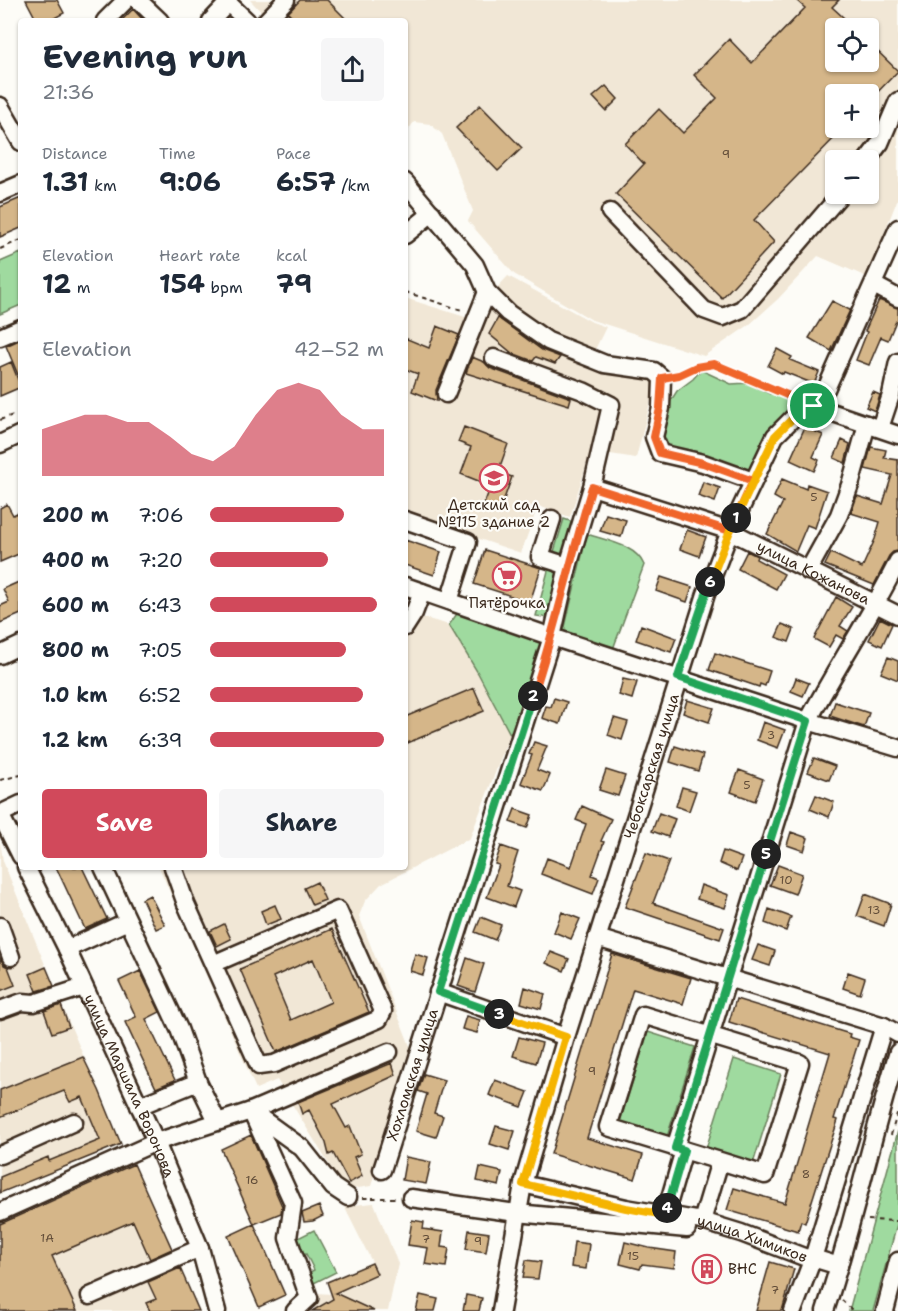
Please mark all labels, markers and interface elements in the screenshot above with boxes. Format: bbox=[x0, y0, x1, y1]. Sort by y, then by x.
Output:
map controls bbox=[825, 18, 879, 204]
button: locate bbox=[825, 18, 879, 72]
text: Evening run bbox=[42, 34, 248, 79]
button: share bbox=[321, 38, 384, 101]
text: 21:36 bbox=[42, 79, 95, 105]
button: + bbox=[825, 84, 879, 138]
text: Distance bbox=[42, 143, 108, 164]
text: Time bbox=[159, 143, 196, 164]
text: Pace bbox=[276, 143, 311, 164]
house number: 9 bbox=[722, 146, 730, 162]
button: − bbox=[825, 150, 879, 204]
text: 1.31 bbox=[42, 164, 89, 199]
text: 9:06 bbox=[159, 164, 221, 199]
text: 6:57 bbox=[276, 164, 336, 199]
text: km bbox=[89, 175, 117, 196]
text: /km bbox=[336, 175, 370, 196]
text: Elevation bbox=[42, 245, 114, 266]
text: Heart rate bbox=[159, 245, 241, 266]
text: kcal bbox=[276, 245, 307, 266]
text: 12 bbox=[42, 266, 71, 301]
text: 154 bbox=[159, 266, 205, 301]
text: 79 bbox=[276, 266, 312, 301]
text: m bbox=[71, 277, 90, 298]
text: bpm bbox=[205, 277, 243, 298]
text: Elevation bbox=[42, 336, 132, 362]
text: 42–52 m bbox=[294, 336, 384, 362]
pin bbox=[787, 380, 838, 431]
icon: arrive bbox=[796, 389, 829, 422]
school or university icon: Детский сад №115 здание 2 bbox=[478, 462, 510, 494]
house number: 5 bbox=[810, 489, 818, 505]
place label: Детский сад №115 здание 2 bbox=[438, 495, 550, 532]
text: 200 m bbox=[42, 502, 109, 528]
text: 7:06 bbox=[138, 502, 184, 528]
pin: 1 bbox=[721, 503, 751, 533]
text: 1 bbox=[732, 507, 740, 528]
street label: улица Кожанова bbox=[753, 536, 874, 610]
text: 400 m bbox=[42, 547, 109, 573]
text: 7:20 bbox=[138, 547, 183, 573]
supermarket icon: Пятёрочка bbox=[491, 560, 523, 592]
pin: 6 bbox=[695, 567, 725, 597]
text: 6 bbox=[704, 571, 716, 592]
text: 600 m bbox=[42, 592, 109, 618]
text: 6:43 bbox=[138, 592, 182, 618]
place label: Пятёрочка bbox=[469, 593, 546, 613]
text: 800 m bbox=[42, 637, 109, 663]
text: 7:05 bbox=[138, 637, 182, 663]
pin: 2 bbox=[518, 681, 548, 711]
text: 1.0 km bbox=[42, 682, 107, 708]
text: 6:52 bbox=[138, 682, 182, 708]
text: 2 bbox=[527, 685, 539, 706]
street label: Чебоксарская улица bbox=[619, 690, 684, 841]
text: 1.2 km bbox=[42, 727, 108, 753]
text: 6:39 bbox=[138, 727, 183, 753]
house number: 3 bbox=[767, 727, 775, 743]
house number: 5 bbox=[743, 777, 751, 793]
button: Save bbox=[42, 789, 207, 858]
button: Share bbox=[219, 789, 384, 858]
pin: 5 bbox=[751, 839, 781, 869]
text: 5 bbox=[761, 843, 771, 864]
house number: 10 bbox=[779, 872, 793, 888]
house number: 13 bbox=[868, 902, 880, 918]
street label: улица Маршала Воронова bbox=[79, 991, 180, 1181]
pin: 3 bbox=[484, 999, 514, 1029]
text: 3 bbox=[493, 1003, 505, 1024]
street label: Хохломская улица bbox=[382, 1005, 443, 1144]
house number: 9 bbox=[588, 1063, 596, 1079]
house number: 8 bbox=[802, 1166, 810, 1182]
house number: 16 bbox=[245, 1172, 259, 1188]
pin: 4 bbox=[652, 1193, 682, 1223]
text: 4 bbox=[661, 1197, 673, 1218]
street label: улица Химиков bbox=[696, 1210, 810, 1267]
house number: 1А bbox=[40, 1230, 54, 1246]
house number: 7 bbox=[422, 1231, 430, 1247]
house number: 9 bbox=[474, 1233, 482, 1249]
house number: 15 bbox=[627, 1248, 639, 1264]
building icon: ВНС bbox=[691, 1253, 723, 1285]
place label: ВНС bbox=[728, 1259, 757, 1279]
house number: 7 bbox=[771, 1282, 779, 1298]

